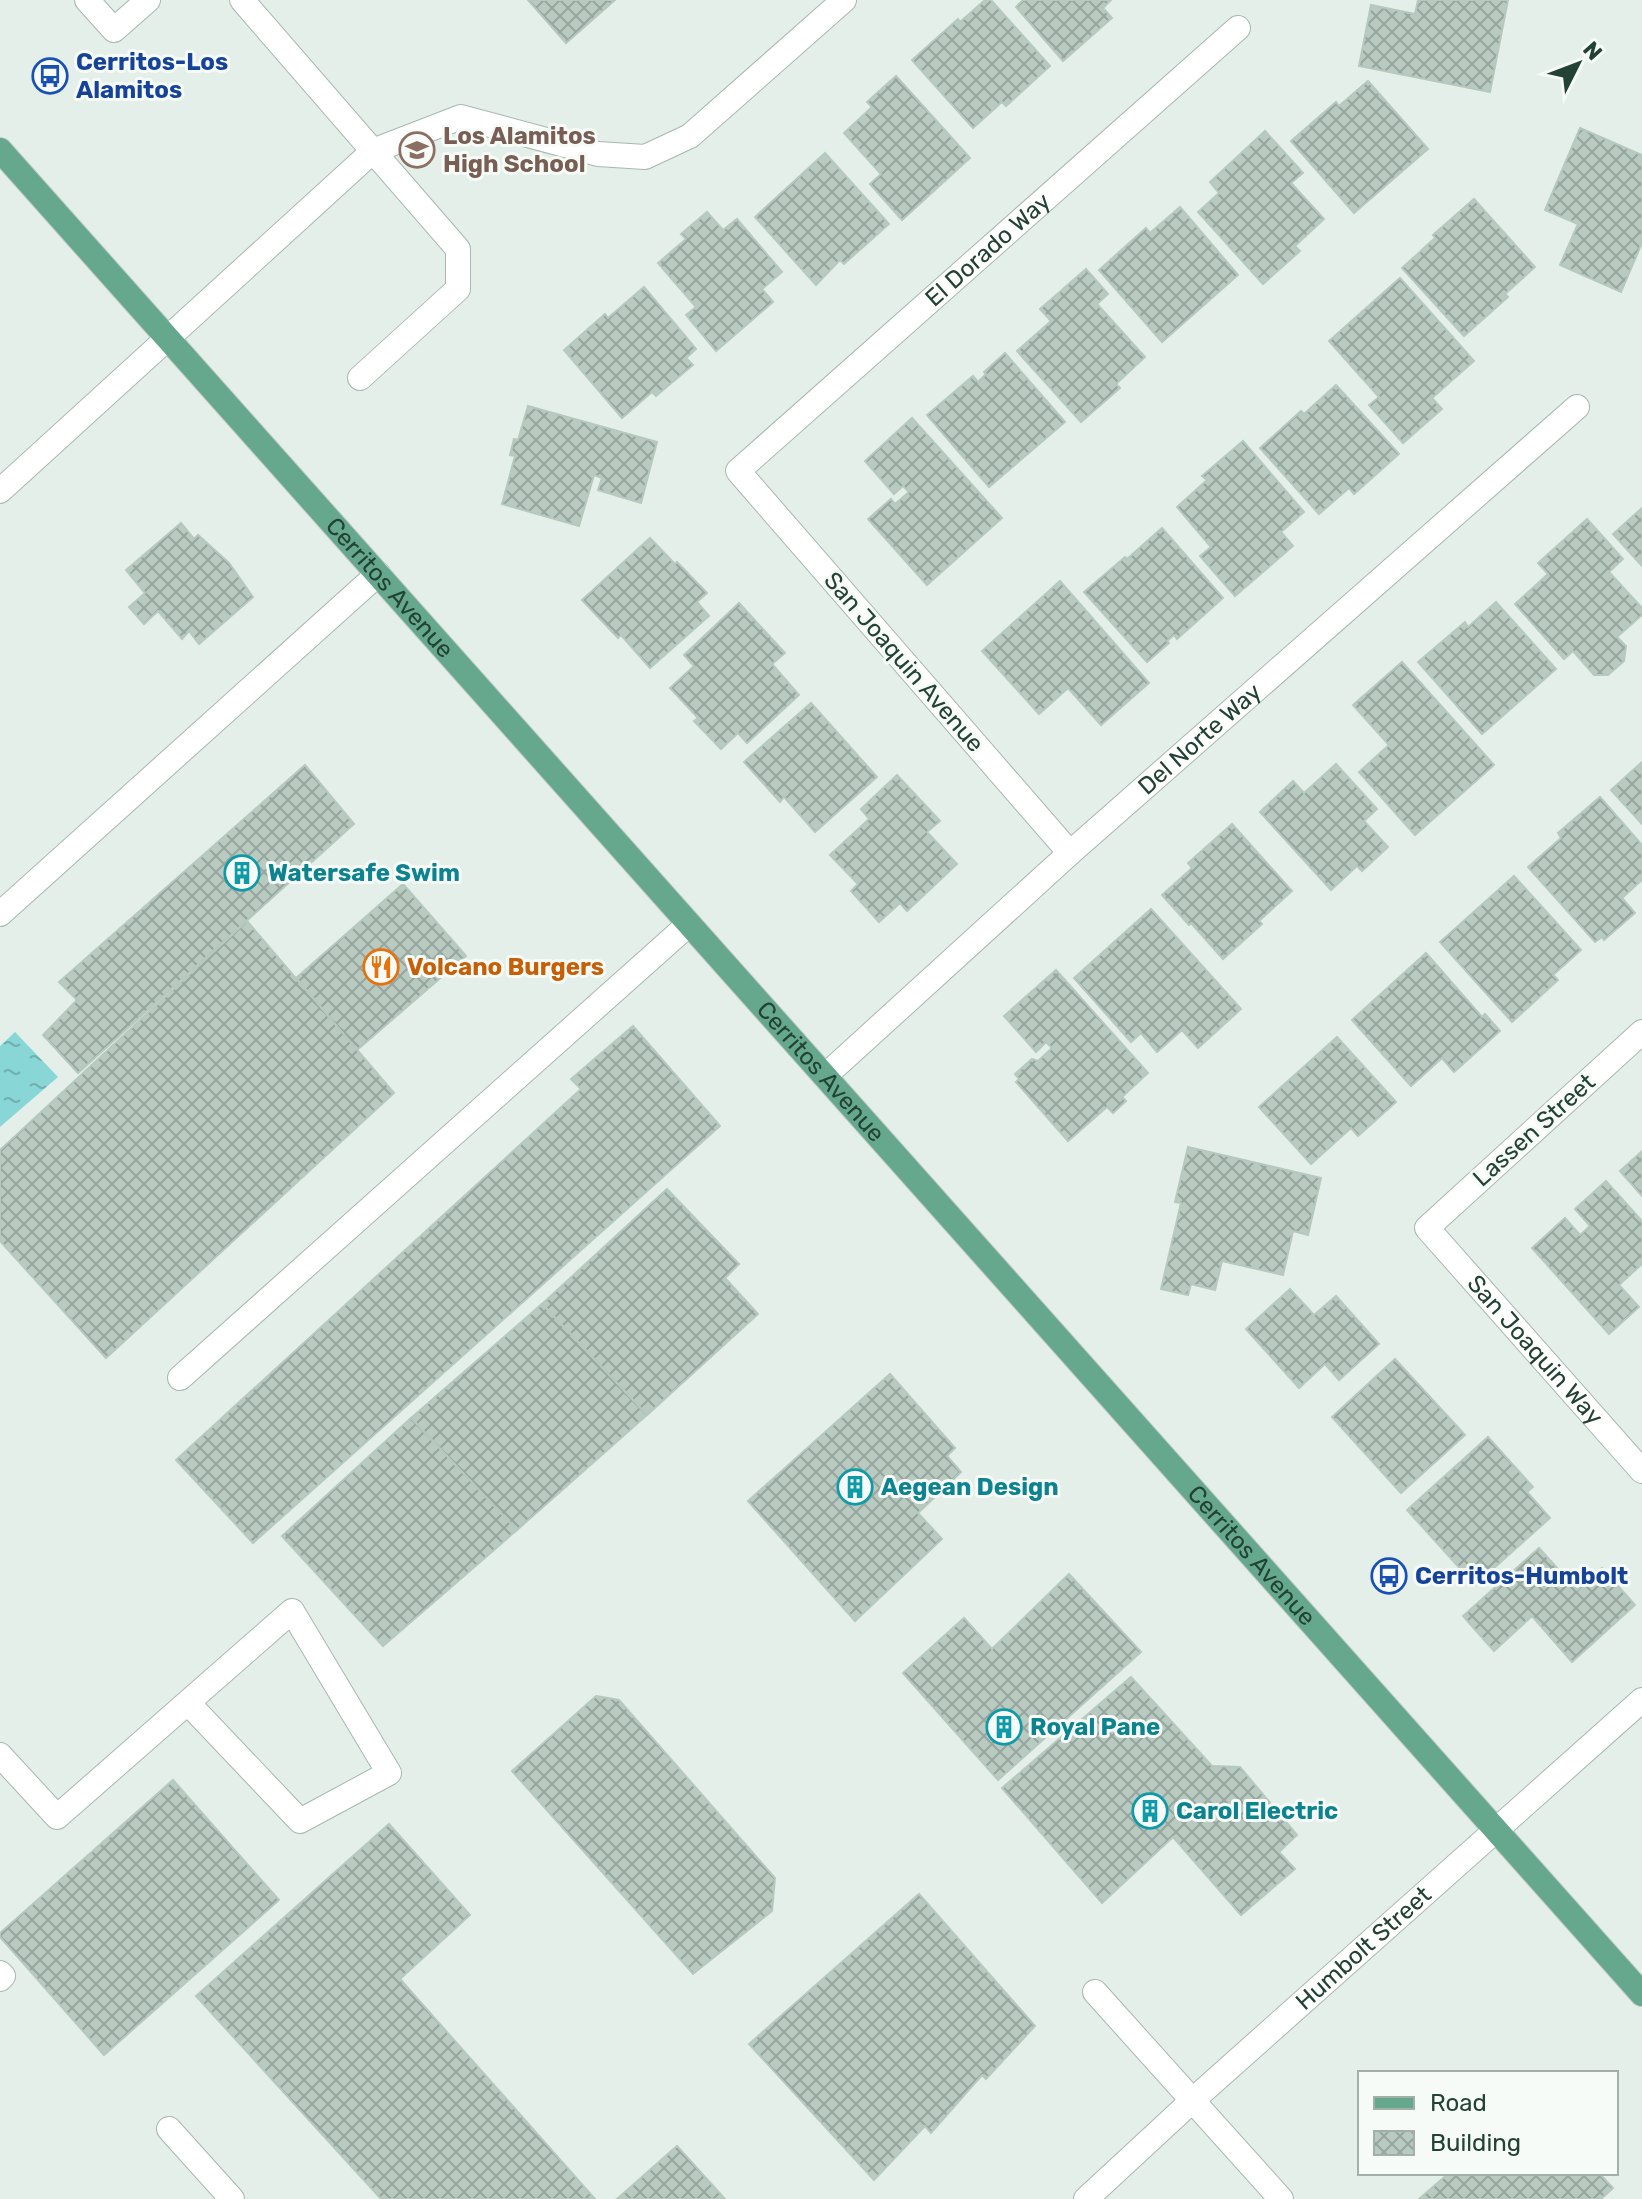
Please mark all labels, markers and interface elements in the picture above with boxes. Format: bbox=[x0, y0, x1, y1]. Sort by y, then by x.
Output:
north arrow bbox=[1538, 24, 1618, 104]
text: N bbox=[1577, 36, 1608, 66]
place label: Cerritos-Los Alamitos bbox=[76, 48, 228, 104]
bus stop icon: Cerritos-Los Alamitos bbox=[31, 57, 69, 95]
place label: Los Alamitos High School bbox=[443, 122, 596, 178]
school or university icon: Los Alamitos High School bbox=[398, 131, 436, 169]
street label: El Dorado Way bbox=[920, 187, 1056, 312]
street label: Cerritos Avenue bbox=[320, 512, 459, 664]
street label: San Joaquin Avenue bbox=[818, 566, 990, 758]
street label: Del Norte Way bbox=[1132, 677, 1267, 800]
building icon: Watersafe Swim bbox=[223, 854, 261, 892]
place label: Watersafe Swim bbox=[268, 859, 460, 887]
restaurant icon: Volcano Burgers bbox=[362, 948, 400, 986]
place label: Volcano Burgers bbox=[407, 953, 604, 981]
street label: Cerritos Avenue bbox=[751, 996, 890, 1147]
street label: Lassen Street bbox=[1467, 1068, 1601, 1192]
street label: San Joaquin Way bbox=[1461, 1270, 1609, 1431]
building icon: Aegean Design bbox=[836, 1468, 874, 1506]
place label: Aegean Design bbox=[881, 1473, 1059, 1501]
street label: Cerritos Avenue bbox=[1182, 1480, 1321, 1631]
bus stop icon: Cerritos-Humbolt bbox=[1370, 1557, 1408, 1595]
place label: Cerritos-Humbolt bbox=[1415, 1562, 1628, 1590]
building icon: Royal Pane bbox=[985, 1708, 1023, 1746]
place label: Royal Pane bbox=[1030, 1713, 1160, 1741]
building icon: Carol Electric bbox=[1131, 1792, 1169, 1830]
place label: Carol Electric bbox=[1176, 1797, 1338, 1825]
street label: Humbolt Street bbox=[1290, 1881, 1437, 2016]
legend bbox=[1358, 2071, 1618, 2175]
text: Road bbox=[1430, 2089, 1487, 2117]
text: Building bbox=[1430, 2129, 1521, 2157]

